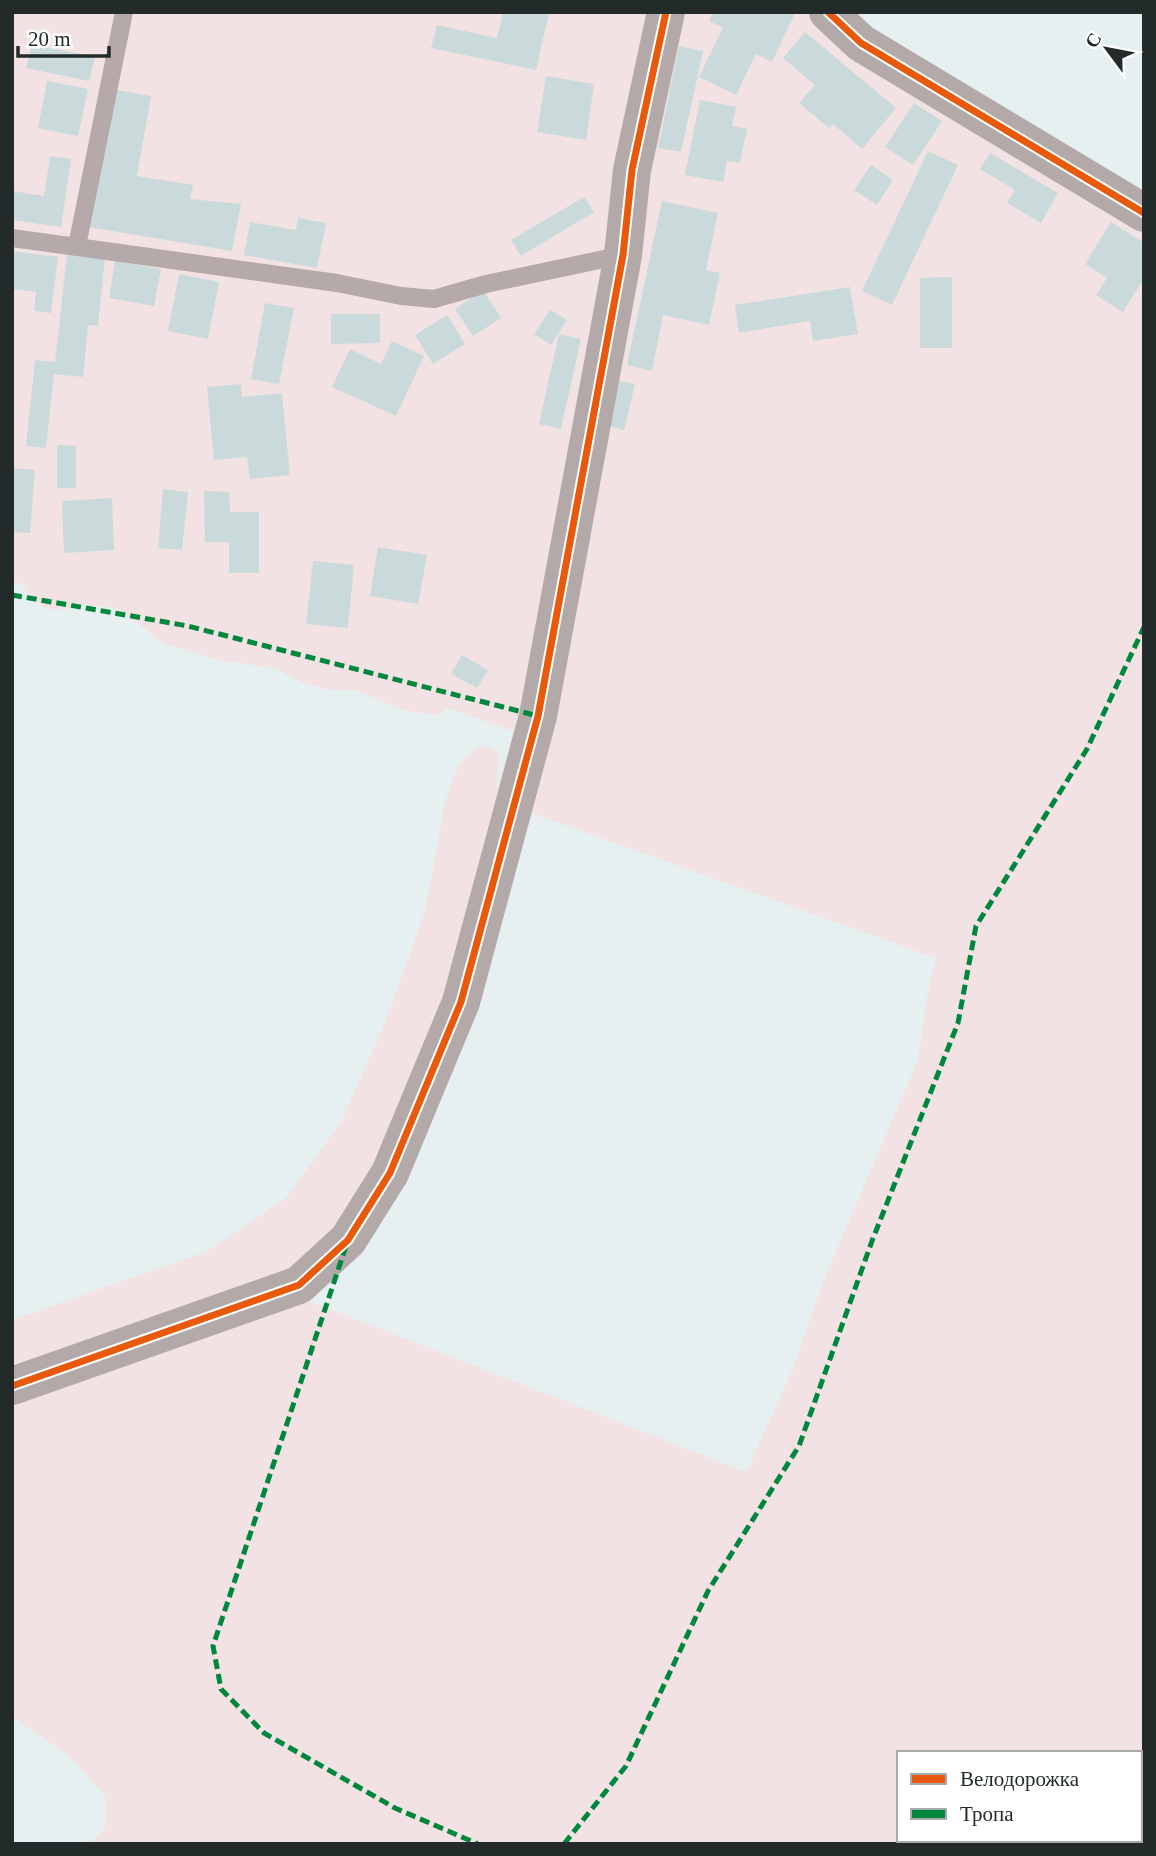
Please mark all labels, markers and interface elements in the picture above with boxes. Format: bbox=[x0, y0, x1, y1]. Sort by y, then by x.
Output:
scale bar bbox=[18, 14, 108, 58]
north arrow bbox=[1072, 14, 1142, 84]
text: 20 m bbox=[28, 27, 71, 51]
text: С bbox=[1080, 29, 1106, 52]
legend bbox=[897, 1751, 1142, 1842]
text: Велодорожка bbox=[960, 1767, 1080, 1791]
text: Тропа bbox=[960, 1802, 1014, 1826]

